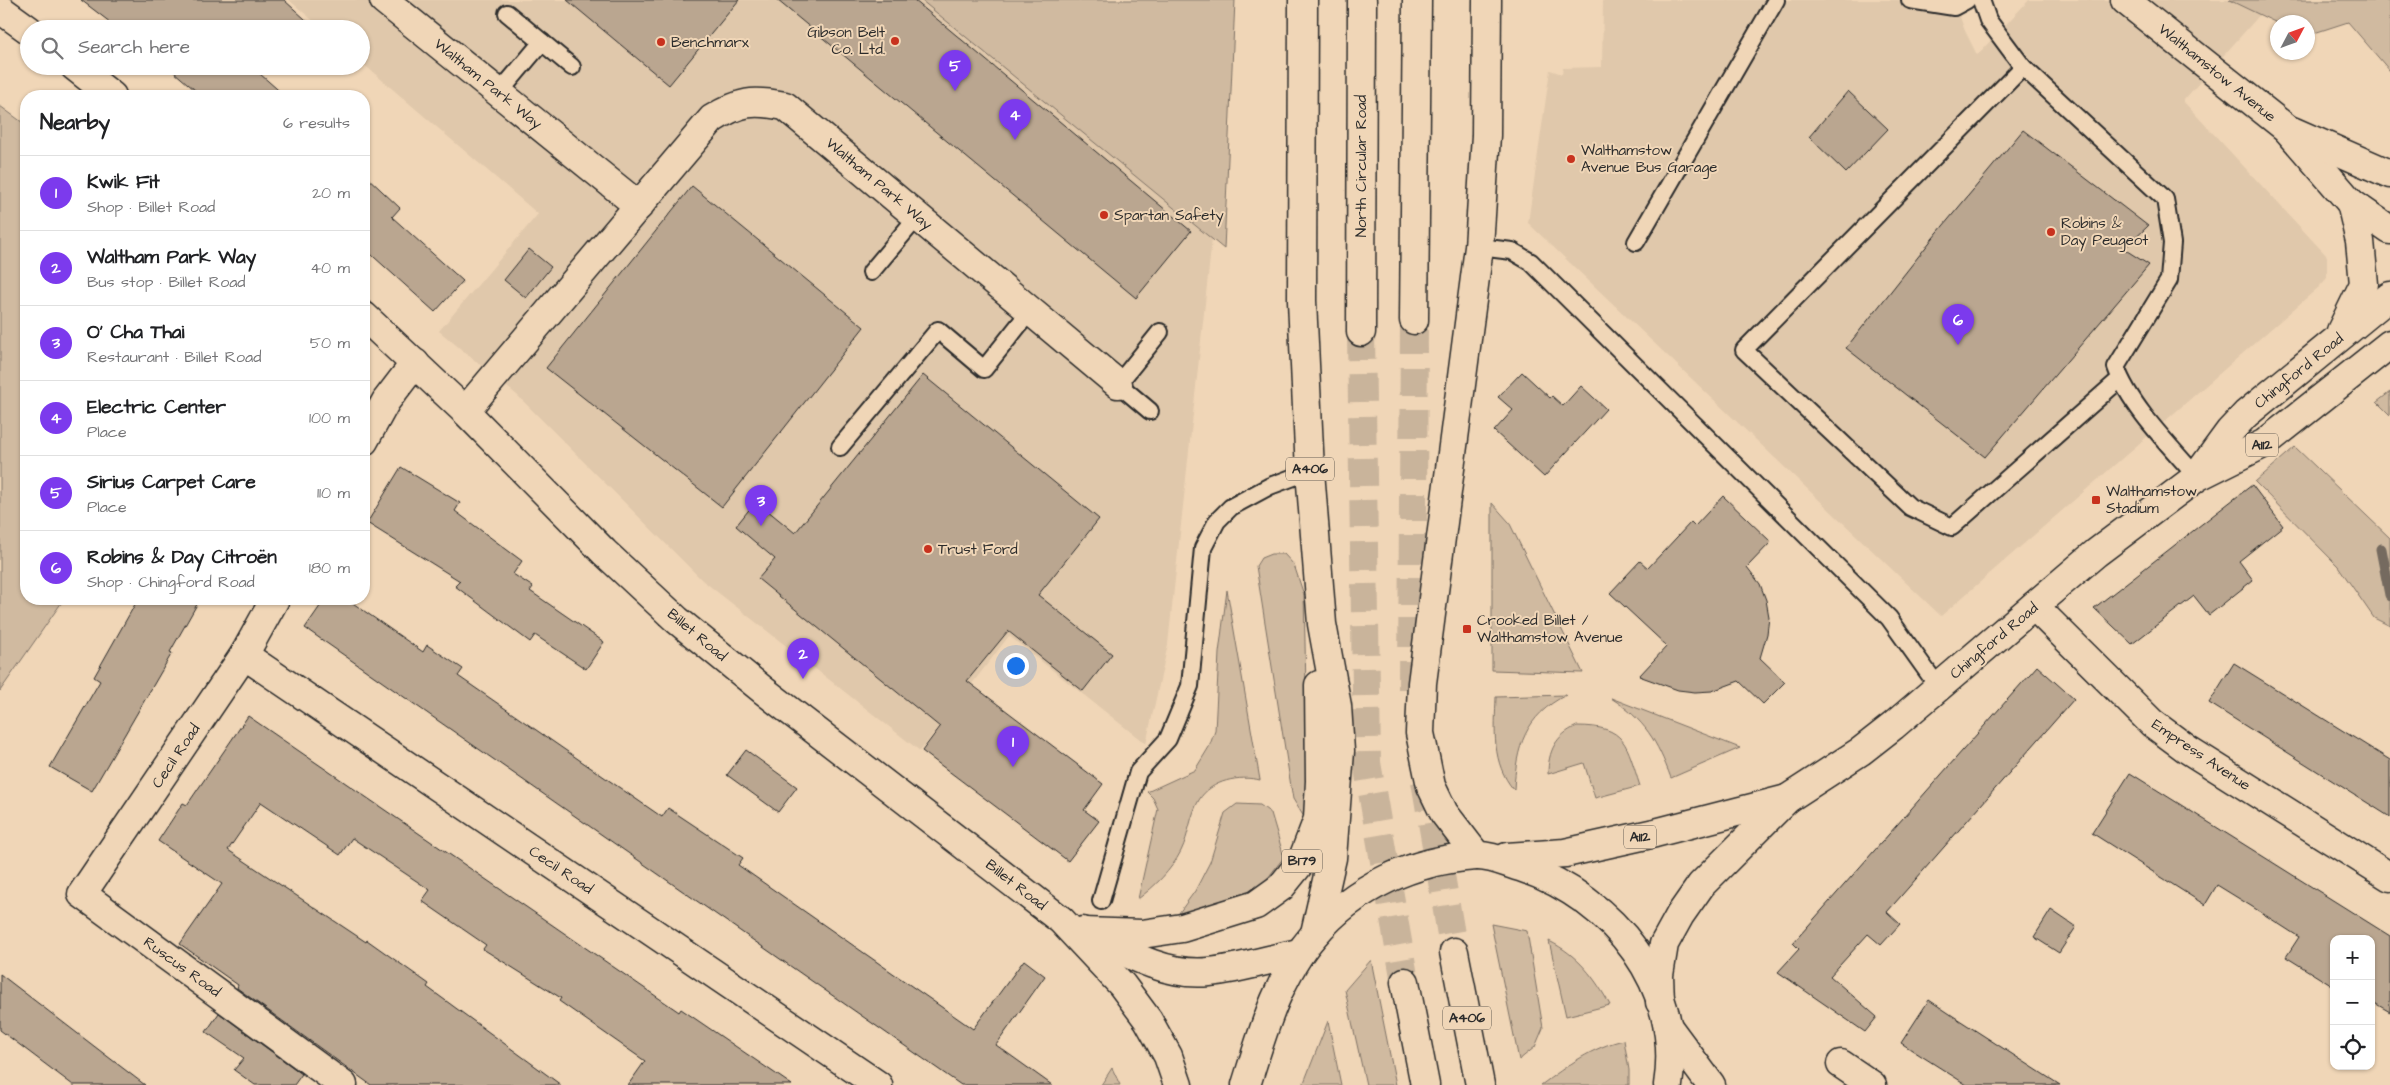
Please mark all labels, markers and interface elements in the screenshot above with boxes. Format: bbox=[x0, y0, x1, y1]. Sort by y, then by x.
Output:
north arrow bbox=[2270, 15, 2315, 60]
street label: Walthamstow Avenue bbox=[2154, 19, 2280, 127]
search box bbox=[20, 20, 370, 75]
place label: Gibson Belt Co. Ltd. bbox=[807, 22, 885, 60]
place label: Benchmarx bbox=[671, 32, 750, 53]
icon: search bbox=[38, 34, 66, 62]
text: Search here bbox=[78, 34, 190, 61]
street label: Waltham Park Way bbox=[429, 34, 547, 135]
marker: Gibson Belt Co. Ltd. bbox=[889, 35, 901, 47]
marker: Benchmarx bbox=[655, 36, 667, 48]
pin: 5 bbox=[939, 50, 971, 91]
street label: North Circular Road bbox=[1351, 94, 1372, 237]
pin: 4 bbox=[999, 99, 1031, 140]
text: Nearby bbox=[40, 108, 110, 137]
text: 6 results bbox=[283, 112, 350, 134]
street label: Waltham Park Way bbox=[820, 133, 937, 236]
place label: Walthamstow Avenue Bus Garage bbox=[1581, 140, 1717, 179]
marker: Walthamstow Avenue Bus Garage bbox=[1565, 153, 1577, 165]
text: Kwik Fit bbox=[87, 169, 160, 196]
text: 1 bbox=[55, 182, 57, 204]
text: 20 m bbox=[312, 182, 350, 204]
text: Shop · Billet Road bbox=[87, 196, 215, 218]
place label: Spartan Safety bbox=[1114, 205, 1224, 227]
marker: Spartan Safety bbox=[1098, 209, 1110, 221]
place label: Robins & Day Peugeot bbox=[2061, 213, 2148, 252]
marker: Robins & Day Peugeot bbox=[2045, 226, 2057, 238]
text: Waltham Park Way bbox=[87, 244, 256, 271]
text: 2 bbox=[51, 257, 61, 279]
text: 40 m bbox=[310, 257, 350, 279]
text: Bus stop · Billet Road bbox=[87, 271, 246, 293]
pin: 6 bbox=[1942, 304, 1974, 345]
text: O' Cha Thai bbox=[87, 319, 184, 346]
street label: Chingford Road bbox=[2250, 328, 2349, 414]
text: 3 bbox=[52, 332, 60, 354]
text: 50 m bbox=[310, 332, 350, 354]
text: Restaurant · Billet Road bbox=[87, 346, 261, 368]
text: Electric Center bbox=[87, 394, 226, 421]
text: 4 bbox=[51, 407, 61, 429]
text: 100 m bbox=[309, 407, 350, 429]
text: Place bbox=[87, 421, 127, 443]
road number: A112 bbox=[2246, 434, 2278, 456]
road number: A406 bbox=[1286, 458, 1334, 480]
text: Sirius Carpet Care bbox=[87, 469, 256, 496]
place label: Walthamstow Stadium bbox=[2106, 481, 2197, 519]
text: 5 bbox=[50, 482, 62, 504]
text: 110 m bbox=[317, 482, 350, 504]
pin: 3 bbox=[745, 485, 777, 526]
marker: Walthamstow Stadium bbox=[2090, 494, 2102, 506]
text: Place bbox=[87, 496, 127, 518]
place label: Trust Ford bbox=[938, 539, 1018, 560]
marker: Trust Ford bbox=[922, 543, 934, 555]
text: Robins & Day Citroën bbox=[87, 544, 277, 571]
text: 6 bbox=[51, 557, 61, 579]
text: 180 m bbox=[309, 557, 350, 579]
text: Shop · Chingford Road bbox=[87, 571, 255, 593]
street label: Chingford Road bbox=[1945, 598, 2043, 685]
street label: Billet Road bbox=[663, 604, 732, 666]
place label: Crooked Billet / Walthamstow Avenue bbox=[1477, 610, 1623, 648]
marker: Crooked Billet / Walthamstow Avenue bbox=[1461, 623, 1473, 635]
pin: 2 bbox=[787, 638, 819, 679]
your location bbox=[1003, 653, 1029, 679]
street label: Empress Avenue bbox=[2147, 714, 2255, 796]
street label: Cecil Road bbox=[147, 719, 205, 792]
pin: 1 bbox=[997, 726, 1029, 767]
road number: A112 bbox=[1624, 826, 1656, 849]
street label: Cecil Road bbox=[525, 841, 598, 899]
road number: B179 bbox=[1282, 849, 1322, 872]
street label: Billet Road bbox=[981, 854, 1051, 916]
street label: Ruscus Road bbox=[139, 932, 225, 1002]
map controls bbox=[2330, 935, 2375, 1070]
button: + bbox=[2330, 935, 2375, 980]
button: − bbox=[2330, 980, 2375, 1025]
road number: A406 bbox=[1443, 1006, 1491, 1030]
button: locate bbox=[2330, 1025, 2375, 1070]

